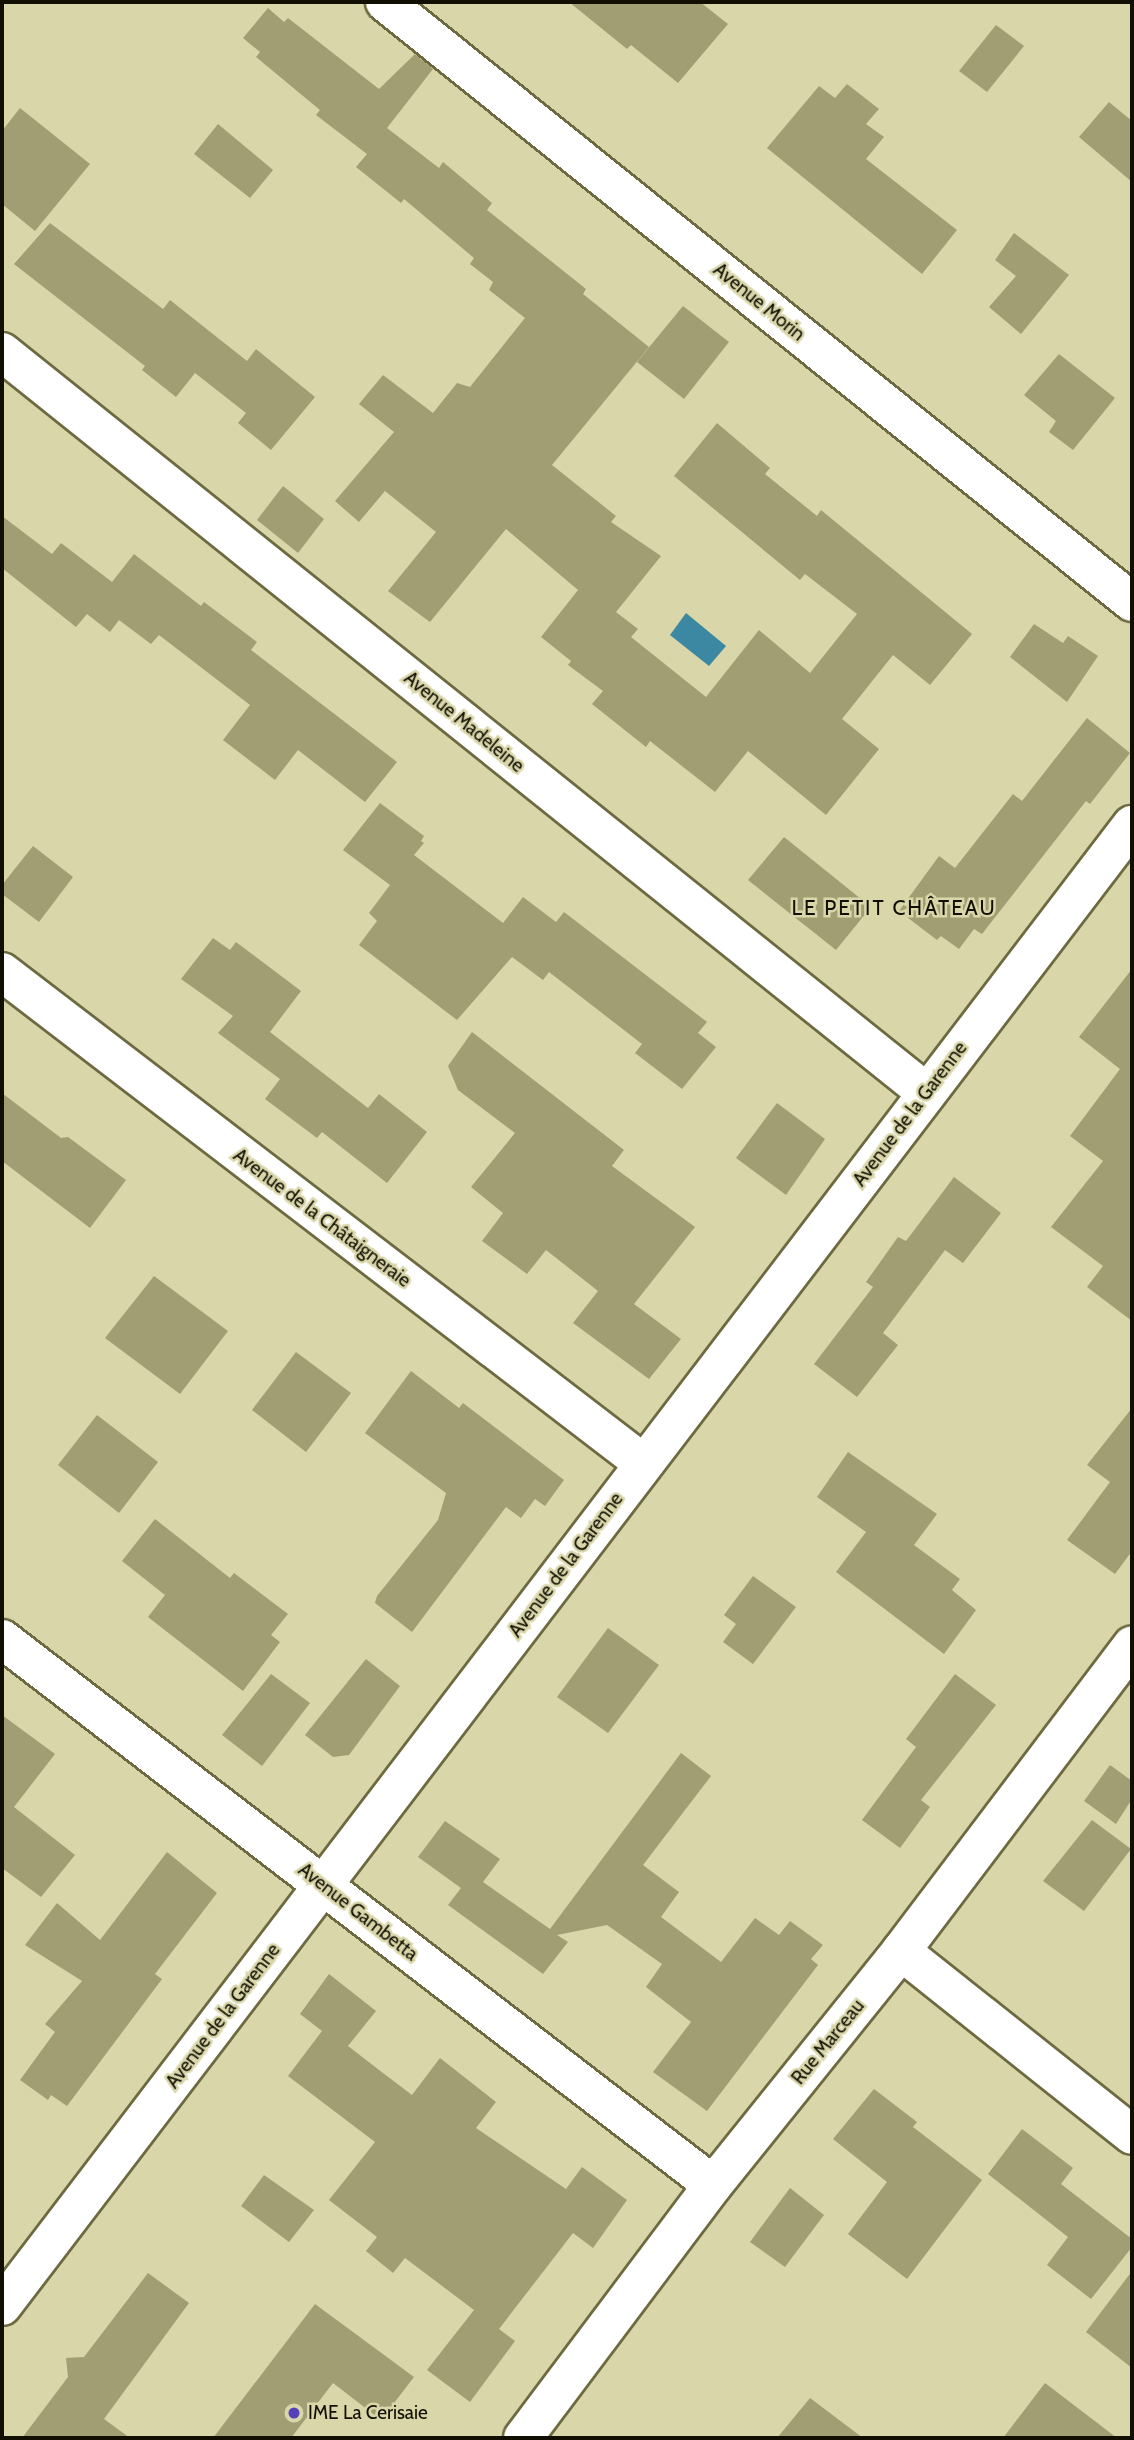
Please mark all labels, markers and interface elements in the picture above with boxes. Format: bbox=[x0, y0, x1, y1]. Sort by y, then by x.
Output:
street label: Avenue Morin bbox=[709, 258, 809, 346]
street label: Avenue Madeleine bbox=[399, 667, 529, 777]
district label: LE PETIT CHÂTEAU bbox=[793, 895, 995, 921]
street label: Avenue de la Garenne bbox=[848, 1037, 972, 1191]
street label: Avenue de la Châtaigneraie bbox=[229, 1144, 415, 1292]
street label: Avenue de la Garenne bbox=[504, 1488, 628, 1642]
street label: Avenue Gambetta bbox=[294, 1858, 422, 1966]
street label: Avenue de la Garenne bbox=[161, 1939, 285, 2093]
street label: Rue Marceau bbox=[787, 1995, 869, 2089]
place label: IME La Cerisaie bbox=[308, 2402, 428, 2424]
marker: IME La Cerisaie bbox=[286, 2405, 302, 2421]

